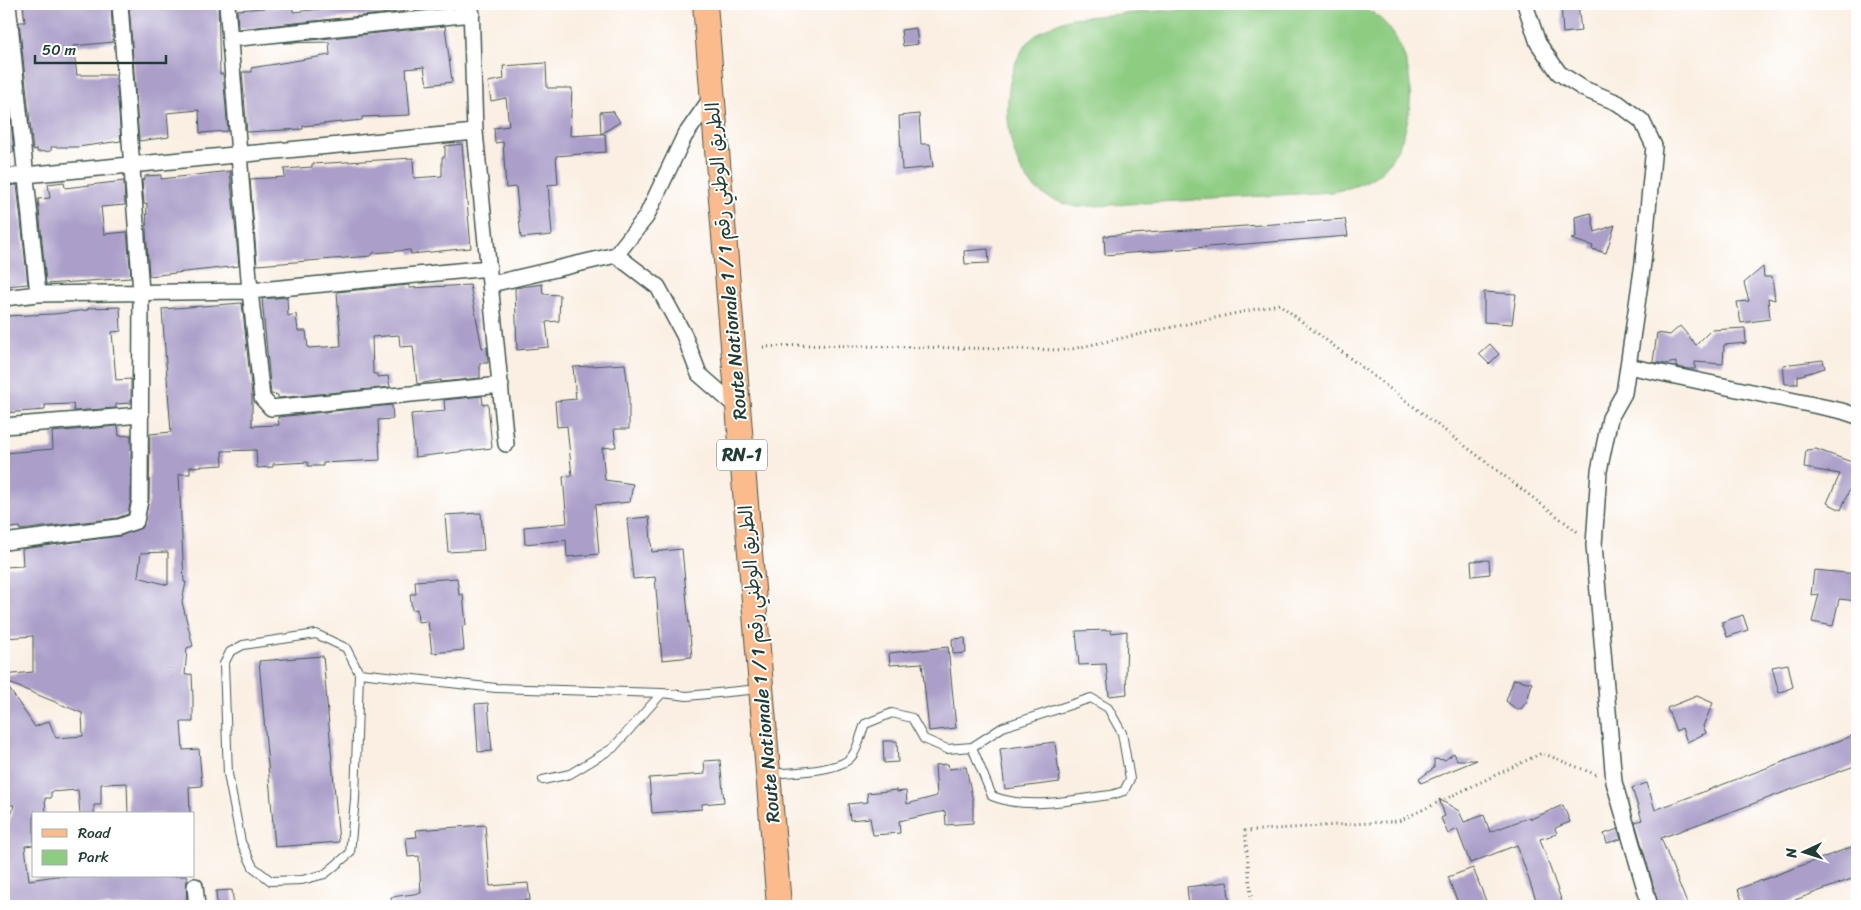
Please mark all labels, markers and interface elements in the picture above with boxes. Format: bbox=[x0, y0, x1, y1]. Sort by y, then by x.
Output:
scale bar bbox=[35, 32, 166, 64]
text: 50 m bbox=[42, 37, 77, 63]
street label: Route Nationale 1 / الطريق الوطني رقم 1 bbox=[696, 101, 756, 421]
road number: RN-1 bbox=[717, 440, 767, 470]
street label: Route Nationale 1 / الطريق الوطني رقم 1 bbox=[729, 504, 789, 824]
legend bbox=[32, 812, 195, 878]
text: Road bbox=[78, 820, 111, 846]
north arrow bbox=[1778, 828, 1828, 878]
text: Park bbox=[78, 844, 109, 870]
text: N bbox=[1779, 847, 1804, 860]

